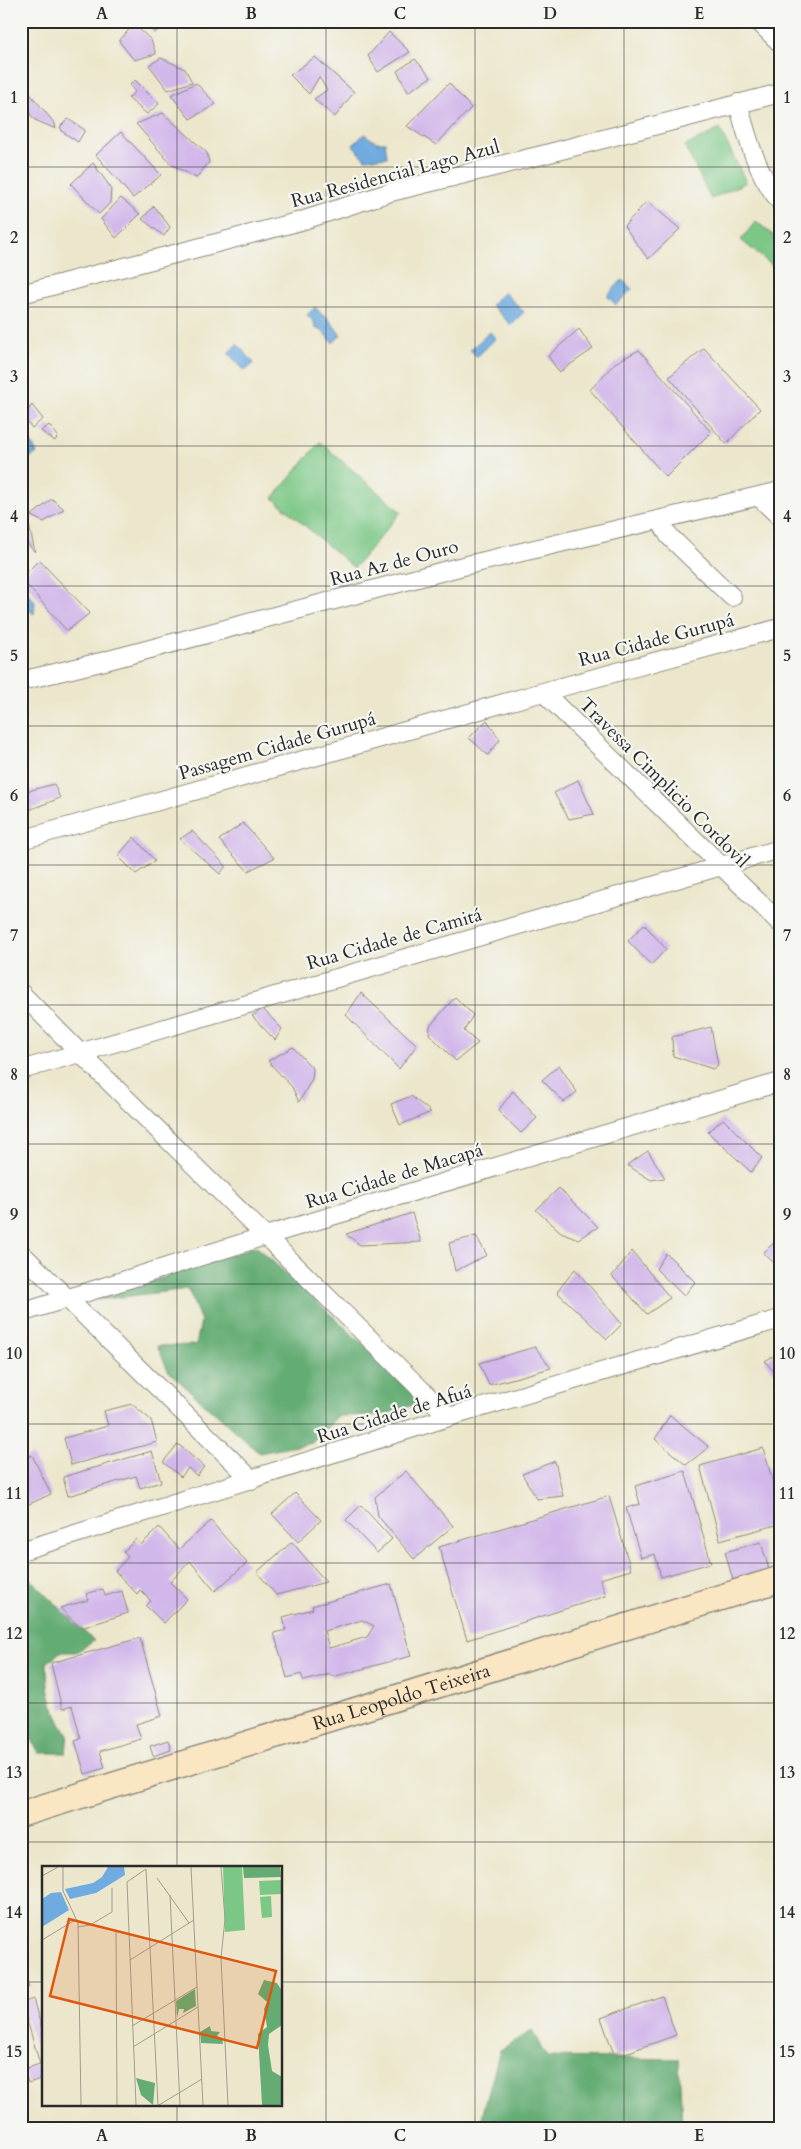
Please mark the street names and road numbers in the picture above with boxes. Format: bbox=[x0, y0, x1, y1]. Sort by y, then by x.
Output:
street label: Rua Residencial Lago Azul bbox=[288, 134, 503, 214]
street label: Rua Az de Ouro bbox=[327, 533, 461, 593]
street label: Rua Cidade Gurupá bbox=[576, 607, 737, 673]
street label: Travessa Cimplicio Cordovil bbox=[573, 692, 755, 874]
street label: Passagem Cidade Gurupá bbox=[176, 705, 379, 787]
street label: Rua Cidade de Camitá bbox=[304, 901, 485, 976]
street label: Rua Cidade de Macapá bbox=[302, 1137, 486, 1215]
street label: Rua Cidade de Afuá bbox=[314, 1378, 475, 1450]
street label: Rua Leopoldo Teixeira bbox=[309, 1658, 494, 1737]

